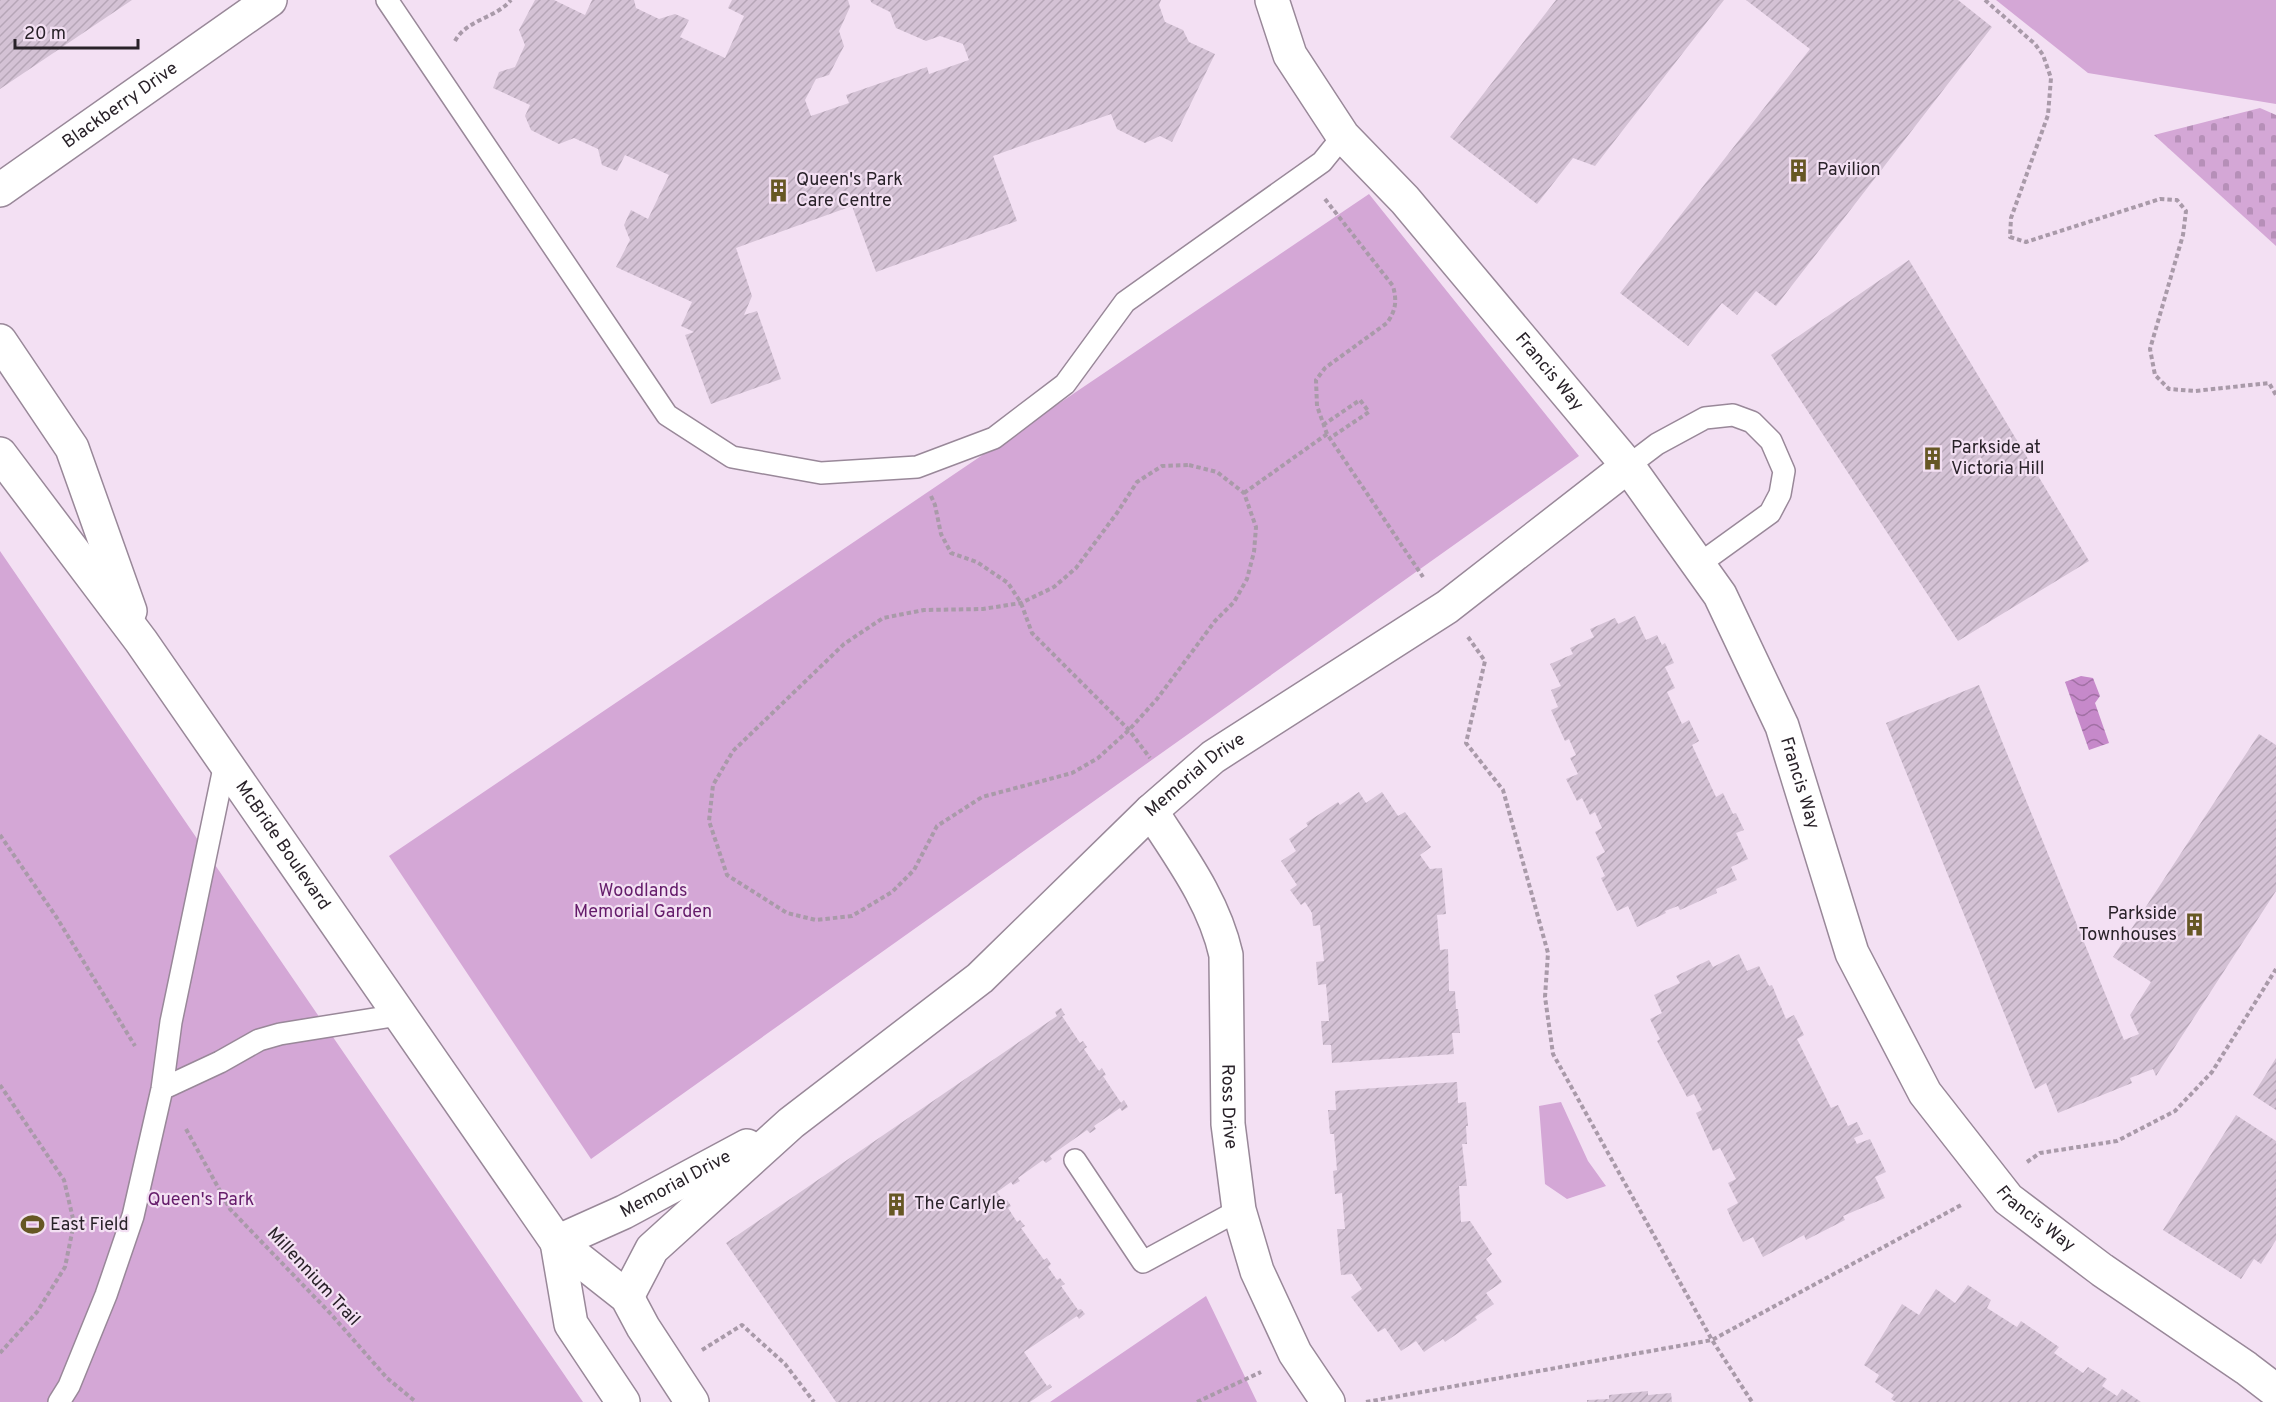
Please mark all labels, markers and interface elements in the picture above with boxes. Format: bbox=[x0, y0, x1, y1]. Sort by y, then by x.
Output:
scale bar bbox=[15, 12, 138, 50]
text: 20 m bbox=[24, 23, 66, 46]
street label: Blackberry Drive bbox=[58, 57, 182, 154]
building icon: Pavilion bbox=[1786, 157, 1812, 183]
place label: Pavilion bbox=[1817, 159, 1881, 182]
place label: Queen's Park Care Centre bbox=[796, 169, 903, 213]
building icon: Queen's Park Care Centre bbox=[765, 177, 791, 203]
street label: Francis Way bbox=[1510, 328, 1588, 416]
place label: Parkside at Victoria Hill bbox=[1951, 437, 2045, 481]
building icon: Parkside at Victoria Hill bbox=[1920, 445, 1946, 471]
street label: Memorial Drive bbox=[1140, 728, 1250, 822]
street label: Francis Way bbox=[1775, 734, 1825, 832]
street label: McBride Boulevard bbox=[230, 776, 335, 915]
park label: Woodlands Memorial Garden bbox=[574, 880, 712, 924]
place label: Parkside Townhouses bbox=[2078, 903, 2177, 947]
building icon: Parkside Townhouses bbox=[2182, 911, 2208, 937]
street label: Ross Drive bbox=[1216, 1064, 1243, 1151]
street label: Memorial Drive bbox=[616, 1145, 735, 1223]
street label: Francis Way bbox=[1990, 1181, 2080, 1257]
park label: Queen's Park bbox=[148, 1189, 254, 1212]
building icon: The Carlyle bbox=[883, 1191, 909, 1217]
place label: The Carlyle bbox=[914, 1193, 1006, 1216]
sports icon: East Field bbox=[19, 1212, 45, 1238]
place label: East Field bbox=[50, 1214, 129, 1237]
street label: Millennium Trail bbox=[261, 1223, 365, 1331]

